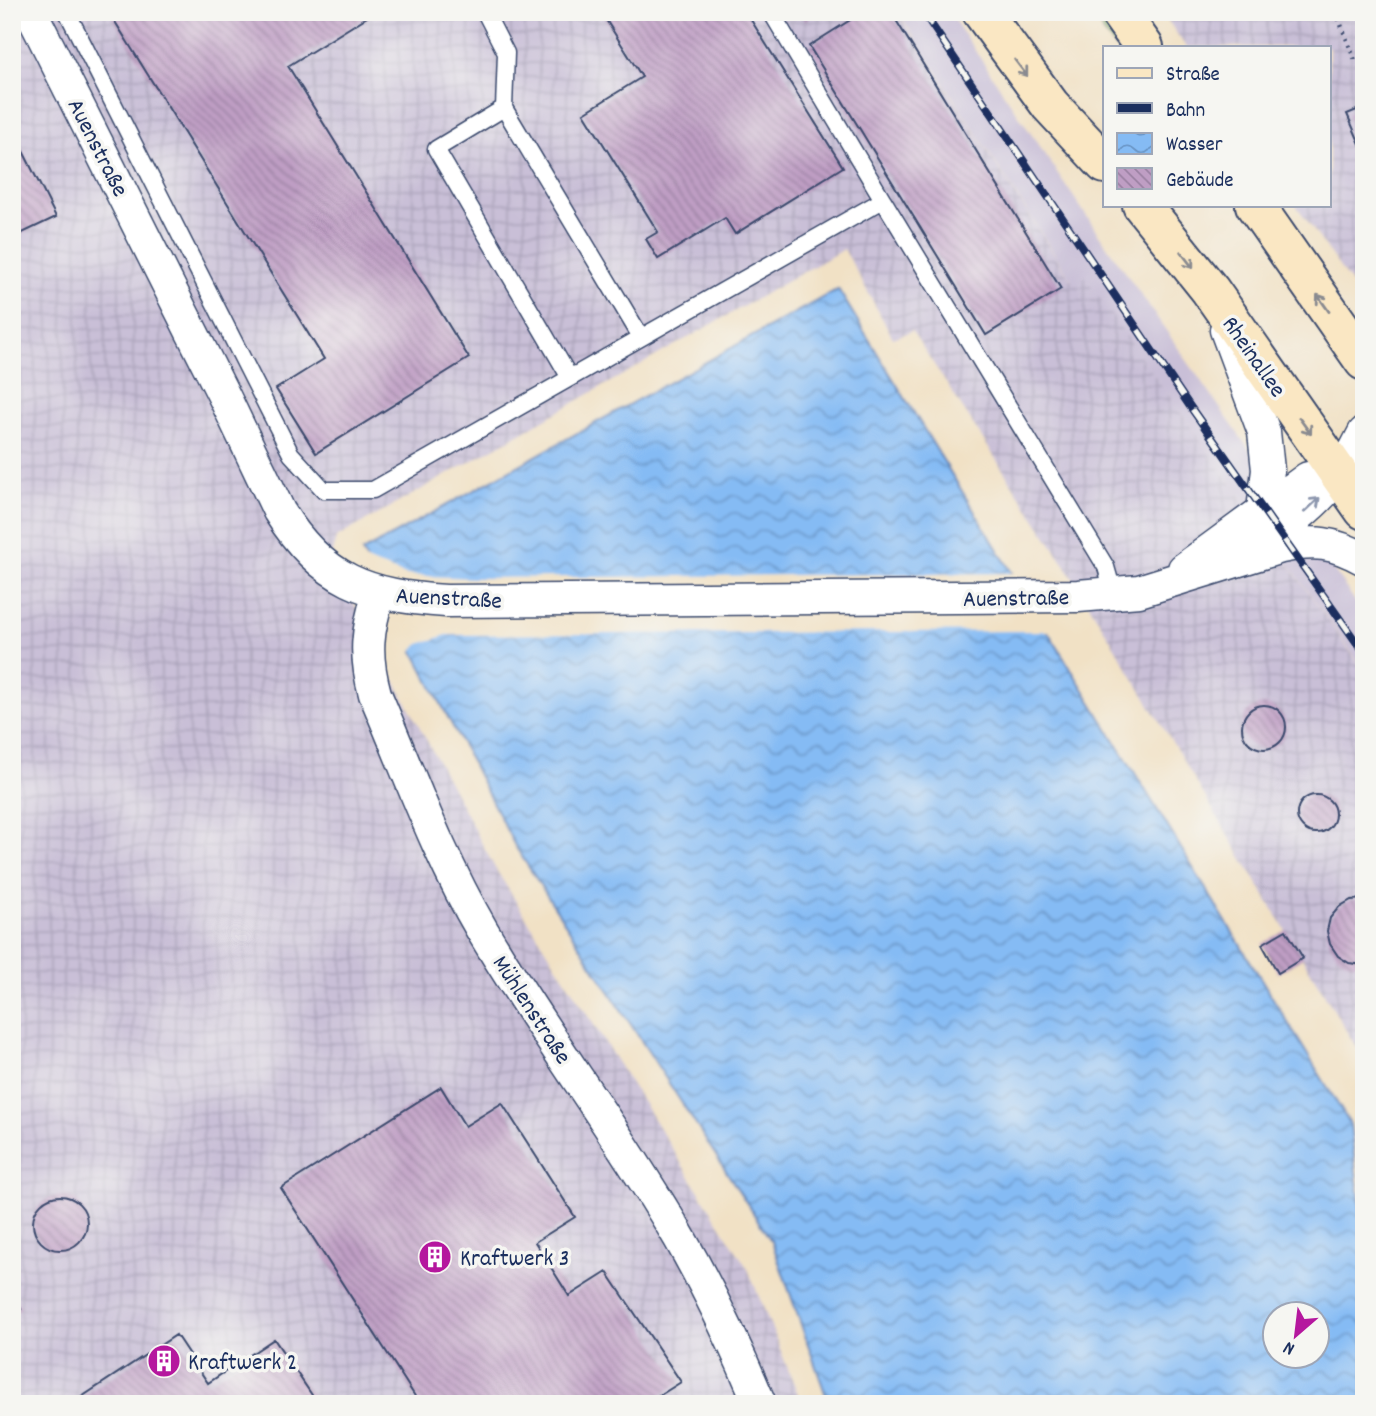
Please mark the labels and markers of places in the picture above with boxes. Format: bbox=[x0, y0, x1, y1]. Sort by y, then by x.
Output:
building icon: Kraftwerk 3 bbox=[416, 1238, 454, 1276]
place label: Kraftwerk 3 bbox=[460, 1243, 569, 1277]
building icon: Kraftwerk 2 bbox=[145, 1342, 183, 1380]
place label: Kraftwerk 2 bbox=[188, 1347, 297, 1381]

